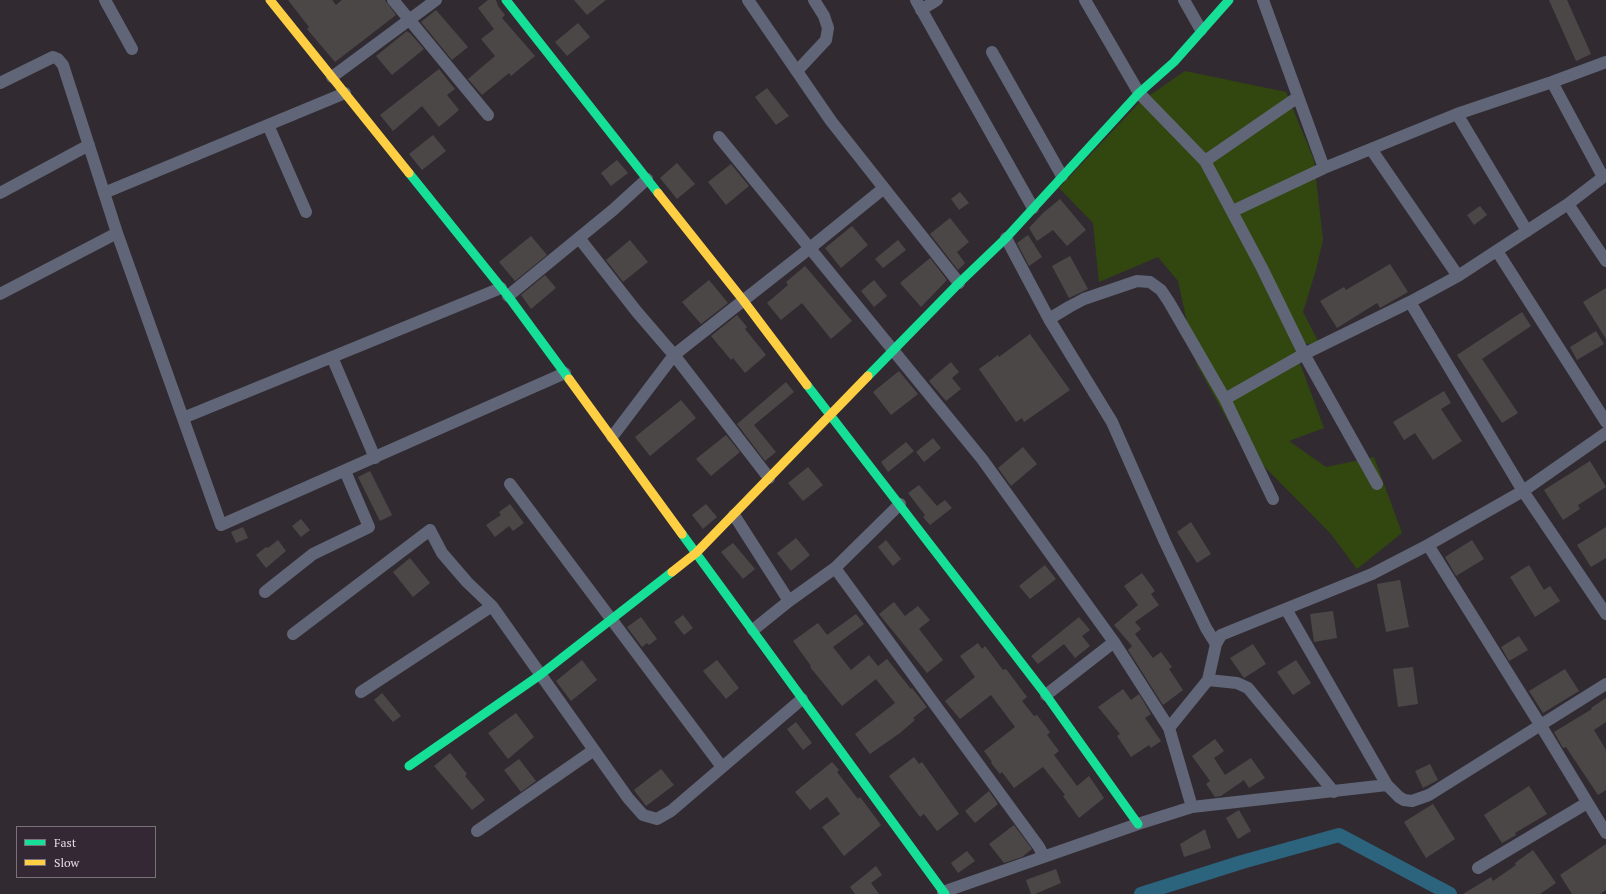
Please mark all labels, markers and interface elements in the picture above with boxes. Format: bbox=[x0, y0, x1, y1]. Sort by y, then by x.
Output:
legend bbox=[16, 826, 156, 878]
text: Fast bbox=[54, 835, 76, 850]
text: Slow bbox=[54, 855, 79, 870]

